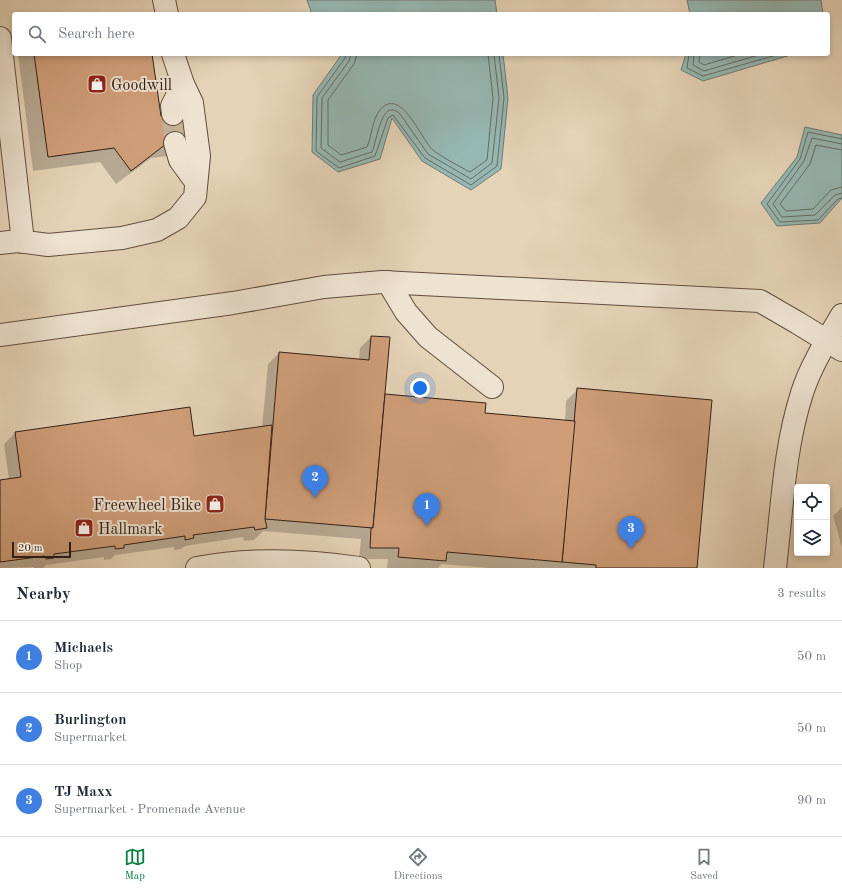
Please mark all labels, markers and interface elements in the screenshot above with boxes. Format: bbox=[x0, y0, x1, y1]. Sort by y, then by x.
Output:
search box bbox=[12, 12, 830, 56]
icon: search bbox=[26, 23, 48, 45]
text: Search here bbox=[58, 27, 135, 42]
shop icon: Goodwill bbox=[86, 73, 108, 95]
place label: Goodwill bbox=[111, 78, 172, 94]
your location bbox=[410, 378, 430, 398]
pin: 2 bbox=[302, 465, 328, 498]
map controls bbox=[794, 484, 830, 556]
button: locate bbox=[794, 484, 830, 520]
shop icon: Freewheel Bike bbox=[204, 493, 226, 515]
pin: 1 bbox=[414, 493, 440, 526]
place label: Freewheel Bike bbox=[93, 498, 201, 514]
pin: 3 bbox=[618, 516, 644, 549]
shop icon: Hallmark bbox=[73, 517, 95, 539]
button: layers bbox=[794, 520, 830, 556]
place label: Hallmark bbox=[98, 522, 163, 538]
scale bar bbox=[12, 540, 71, 559]
text: 20 m bbox=[18, 543, 43, 554]
text: Nearby bbox=[16, 586, 71, 603]
text: 3 results bbox=[777, 587, 826, 600]
text: Michaels bbox=[54, 641, 113, 656]
text: 1 bbox=[25, 650, 33, 663]
text: 50 m bbox=[797, 650, 826, 663]
text: Shop bbox=[54, 659, 82, 672]
text: Burlington bbox=[54, 713, 126, 728]
text: 2 bbox=[25, 722, 33, 735]
text: 50 m bbox=[797, 722, 826, 735]
text: Supermarket bbox=[54, 731, 126, 744]
text: TJ Maxx bbox=[54, 785, 113, 800]
text: 3 bbox=[25, 794, 33, 807]
text: 90 m bbox=[797, 794, 826, 807]
text: Supermarket · Promenade Avenue bbox=[54, 803, 245, 816]
tab: Map bbox=[124, 846, 146, 884]
tab: Directions bbox=[394, 846, 442, 884]
tab: Saved bbox=[690, 846, 718, 884]

